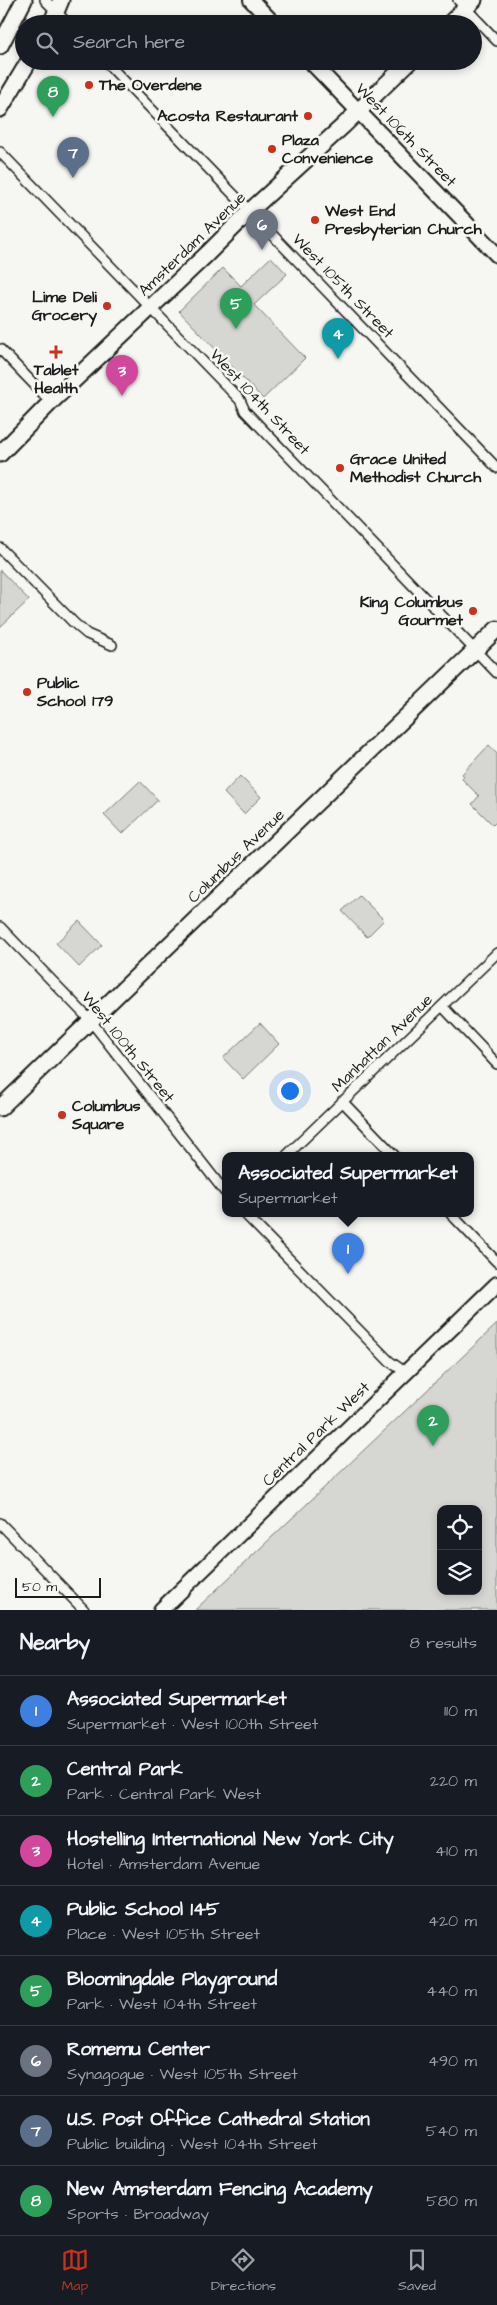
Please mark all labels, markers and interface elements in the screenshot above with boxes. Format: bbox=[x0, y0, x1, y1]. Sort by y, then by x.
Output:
search box bbox=[15, 15, 482, 70]
icon: search bbox=[33, 29, 61, 57]
text: Search here bbox=[73, 29, 185, 56]
place label: The Overdene bbox=[98, 74, 202, 96]
pin: 8 bbox=[37, 76, 69, 117]
street label: West 106th Street bbox=[351, 78, 462, 192]
marker: The Overdene bbox=[83, 79, 95, 91]
place label: Acosta Restaurant bbox=[157, 105, 299, 127]
marker: Acosta Restaurant bbox=[302, 110, 314, 122]
place label: Plaza Convenience bbox=[282, 129, 373, 169]
pin: 7 bbox=[57, 137, 89, 178]
marker: Plaza Convenience bbox=[266, 143, 278, 155]
street label: Amsterdam Avenue bbox=[133, 187, 251, 301]
place label: West End Presbyterian Church bbox=[324, 200, 483, 241]
pin: 6 bbox=[246, 209, 278, 250]
marker: West End Presbyterian Church bbox=[309, 214, 321, 226]
street label: West 105th Street bbox=[287, 229, 399, 344]
place label: Lime Deli Grocery bbox=[32, 286, 98, 327]
pin: 5 bbox=[220, 288, 252, 329]
marker: Lime Deli Grocery bbox=[101, 300, 113, 312]
pin: 4 bbox=[322, 318, 354, 359]
street label: West 104th Street bbox=[205, 344, 315, 460]
marker: Tablet Health bbox=[50, 346, 62, 358]
pin: 3 bbox=[106, 355, 138, 396]
place label: Tablet Health bbox=[33, 359, 79, 399]
place label: Grace United Methodist Church bbox=[350, 448, 482, 488]
marker: Grace United Methodist Church bbox=[334, 462, 346, 474]
place label: King Columbus Gourmet bbox=[360, 591, 464, 631]
marker: King Columbus Gourmet bbox=[467, 605, 479, 617]
place label: Public School 179 bbox=[36, 672, 113, 712]
marker: Public School 179 bbox=[21, 686, 33, 698]
street label: Columbus Avenue bbox=[183, 804, 290, 908]
street label: West 100th Street bbox=[76, 987, 180, 1108]
street label: Manhattan Avenue bbox=[327, 989, 438, 1097]
your location bbox=[277, 1078, 303, 1104]
place label: Columbus Square bbox=[71, 1095, 141, 1135]
marker: Columbus Square bbox=[56, 1109, 68, 1121]
popup bbox=[222, 1152, 474, 1217]
text: Associated Supermarket bbox=[238, 1160, 458, 1187]
text: Supermarket bbox=[238, 1187, 337, 1209]
pin: 1 bbox=[332, 1233, 364, 1274]
street label: Central Park West bbox=[257, 1376, 375, 1491]
pin: 2 bbox=[417, 1405, 449, 1446]
map controls bbox=[437, 1505, 482, 1595]
button: locate bbox=[437, 1505, 482, 1550]
button: layers bbox=[437, 1550, 482, 1595]
scale bar bbox=[15, 1575, 101, 1598]
text: 50 m bbox=[22, 1577, 57, 1597]
text: Nearby bbox=[20, 1628, 90, 1657]
text: 8 results bbox=[410, 1632, 477, 1654]
text: Associated Supermarket bbox=[67, 1686, 287, 1713]
text: 1 bbox=[35, 1700, 37, 1722]
text: 110 m bbox=[444, 1700, 477, 1722]
text: Supermarket · West 100th Street bbox=[67, 1713, 318, 1735]
text: Central Park bbox=[67, 1756, 183, 1783]
text: 2 bbox=[31, 1770, 41, 1792]
text: 220 m bbox=[430, 1770, 477, 1792]
text: Park · Central Park West bbox=[67, 1783, 261, 1805]
text: Hostelling International New York City bbox=[67, 1826, 394, 1853]
text: 3 bbox=[32, 1840, 40, 1862]
text: 410 m bbox=[435, 1840, 477, 1862]
text: Hotel · Amsterdam Avenue bbox=[67, 1853, 260, 1875]
text: Public School 145 bbox=[67, 1896, 219, 1923]
text: 4 bbox=[31, 1910, 41, 1932]
text: 420 m bbox=[428, 1910, 477, 1932]
text: Place · West 105th Street bbox=[67, 1923, 260, 1945]
text: Bloomingdale Playground bbox=[67, 1966, 277, 1993]
text: 5 bbox=[30, 1980, 42, 2002]
text: 440 m bbox=[426, 1980, 477, 2002]
text: Park · West 104th Street bbox=[67, 1993, 257, 2015]
text: Romemu Center bbox=[67, 2036, 210, 2063]
text: 6 bbox=[31, 2050, 41, 2072]
text: 490 m bbox=[428, 2050, 477, 2072]
text: Synagogue · West 105th Street bbox=[67, 2063, 298, 2085]
text: U.S. Post Office Cathedral Station bbox=[67, 2106, 370, 2133]
text: 7 bbox=[31, 2120, 41, 2142]
text: 540 m bbox=[426, 2120, 477, 2142]
text: Public building · West 104th Street bbox=[67, 2133, 318, 2155]
text: New Amsterdam Fencing Academy bbox=[67, 2176, 373, 2203]
text: 8 bbox=[31, 2190, 41, 2212]
text: 580 m bbox=[426, 2190, 477, 2212]
text: Sports · Broadway bbox=[67, 2203, 209, 2225]
tab: Map bbox=[61, 2246, 89, 2296]
tab: Directions bbox=[211, 2246, 276, 2296]
tab: Saved bbox=[398, 2246, 436, 2296]

